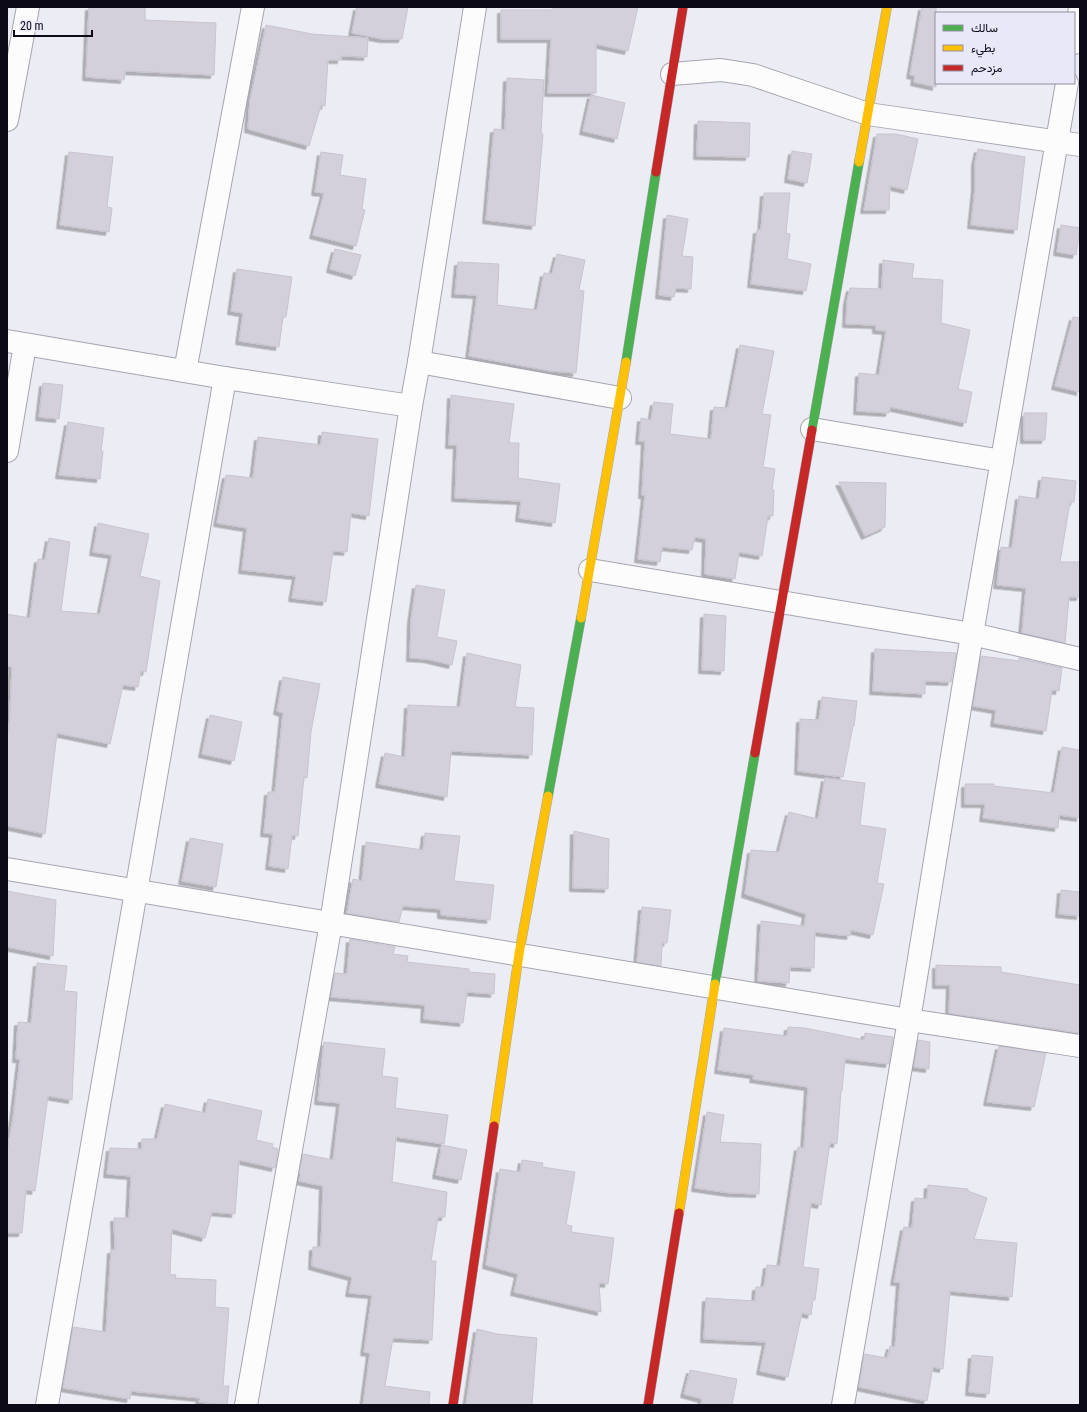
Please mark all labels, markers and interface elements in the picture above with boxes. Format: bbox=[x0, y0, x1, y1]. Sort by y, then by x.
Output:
scale bar bbox=[14, 12, 92, 38]
legend bbox=[935, 12, 1075, 84]
text: 20 m bbox=[20, 19, 44, 33]
text: سالك bbox=[971, 21, 998, 35]
text: بطيء bbox=[971, 41, 995, 58]
text: مزدحم bbox=[971, 61, 1002, 76]

